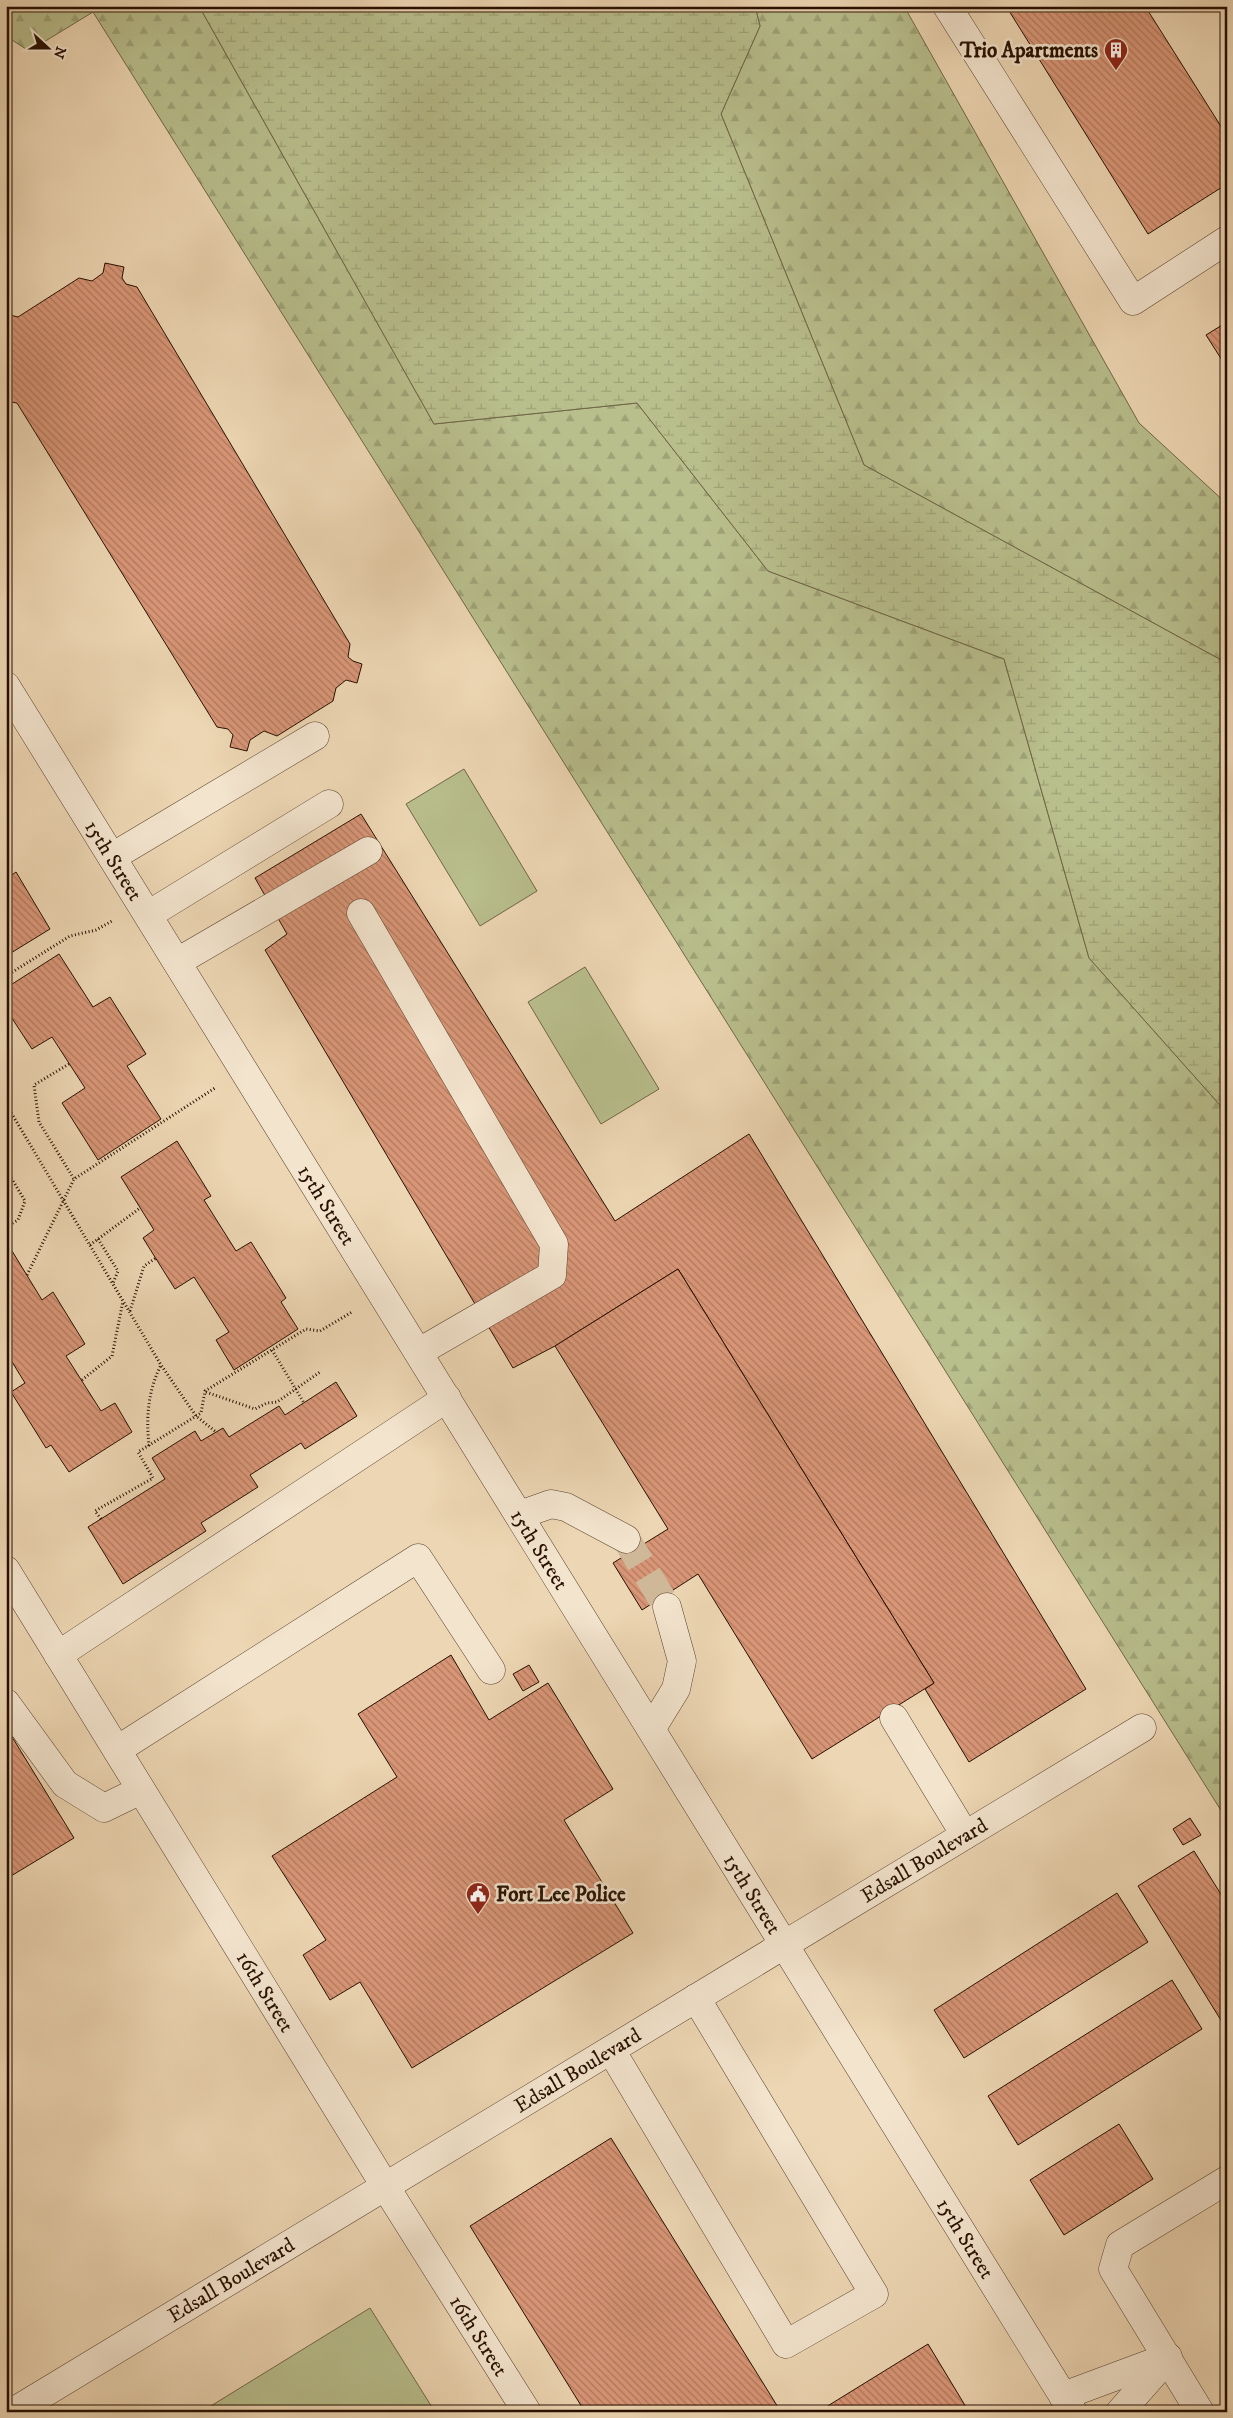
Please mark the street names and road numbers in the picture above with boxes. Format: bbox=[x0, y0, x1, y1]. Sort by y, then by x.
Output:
street label: 15th Street bbox=[78, 816, 148, 906]
street label: 15th Street bbox=[291, 1160, 361, 1251]
street label: 15th Street bbox=[504, 1505, 574, 1595]
street label: Edsall Boulevard bbox=[856, 1812, 993, 1909]
street label: 15th Street bbox=[717, 1849, 787, 1940]
street label: 16th Street bbox=[230, 1947, 299, 2038]
street label: Edsall Boulevard bbox=[510, 2022, 647, 2119]
street label: 15th Street bbox=[930, 2194, 1000, 2284]
street label: Edsall Boulevard bbox=[164, 2232, 300, 2329]
street label: 16th Street bbox=[443, 2291, 513, 2382]

